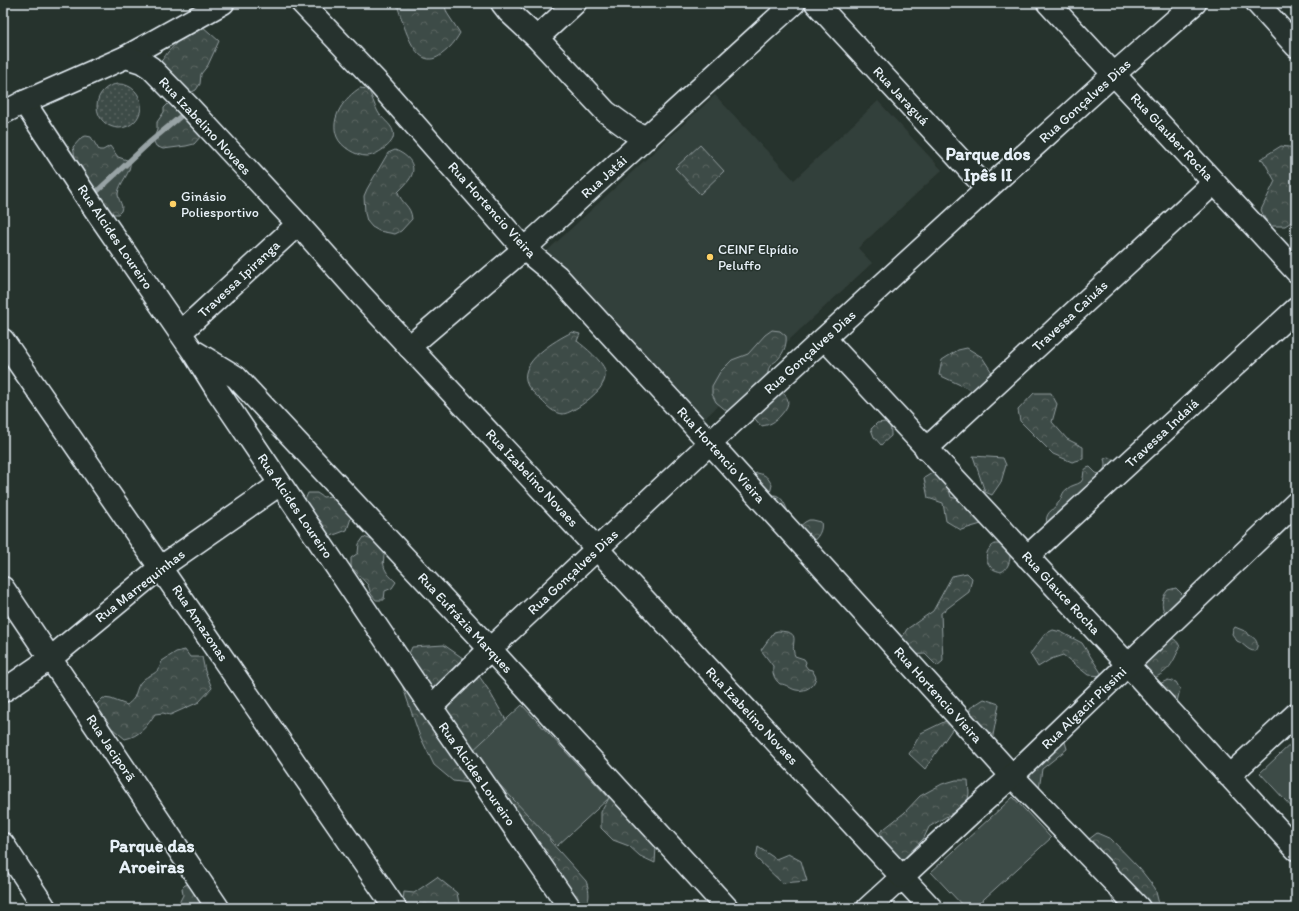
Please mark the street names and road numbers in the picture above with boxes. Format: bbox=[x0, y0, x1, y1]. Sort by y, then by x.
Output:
street label: Rua Gonçalves Dias bbox=[1036, 55, 1134, 147]
street label: Rua Jaraguá bbox=[869, 63, 933, 130]
street label: Rua Izabelino Novaes bbox=[155, 73, 255, 179]
street label: Rua Glauber Rocha bbox=[1127, 89, 1218, 185]
street label: Rua Jatái bbox=[577, 152, 631, 202]
street label: Rua Hortencio Vieira bbox=[444, 158, 540, 262]
street label: Rua Alcides Loureiro bbox=[74, 181, 156, 293]
street label: Travessa Ipiranga bbox=[194, 236, 284, 321]
street label: Travessa Caiuás bbox=[1029, 277, 1111, 355]
street label: Rua Gonçalves Dias bbox=[761, 306, 859, 398]
street label: Travessa Indaiá bbox=[1122, 394, 1203, 471]
street label: Rua Hortencio Vieira bbox=[673, 403, 769, 507]
street label: Rua Izabelino Novaes bbox=[482, 425, 582, 531]
street label: Rua Alcides Loureiro bbox=[254, 450, 336, 562]
street label: Rua Gonçalves Dias bbox=[524, 526, 622, 618]
street label: Rua Marrequinhas bbox=[92, 546, 188, 626]
street label: Rua Glauce Rocha bbox=[1018, 548, 1105, 639]
street label: Rua Eufrázia Marques bbox=[414, 569, 516, 677]
street label: Rua Amazonas bbox=[168, 581, 232, 665]
street label: Rua Hortencio Vieira bbox=[890, 643, 986, 747]
street label: Rua Izabelino Novaes bbox=[702, 663, 802, 769]
street label: Rua Algacir Pissini bbox=[1038, 663, 1130, 753]
street label: Rua Jaciporã bbox=[82, 711, 140, 785]
street label: Rua Alcides Loureiro bbox=[435, 719, 519, 829]

